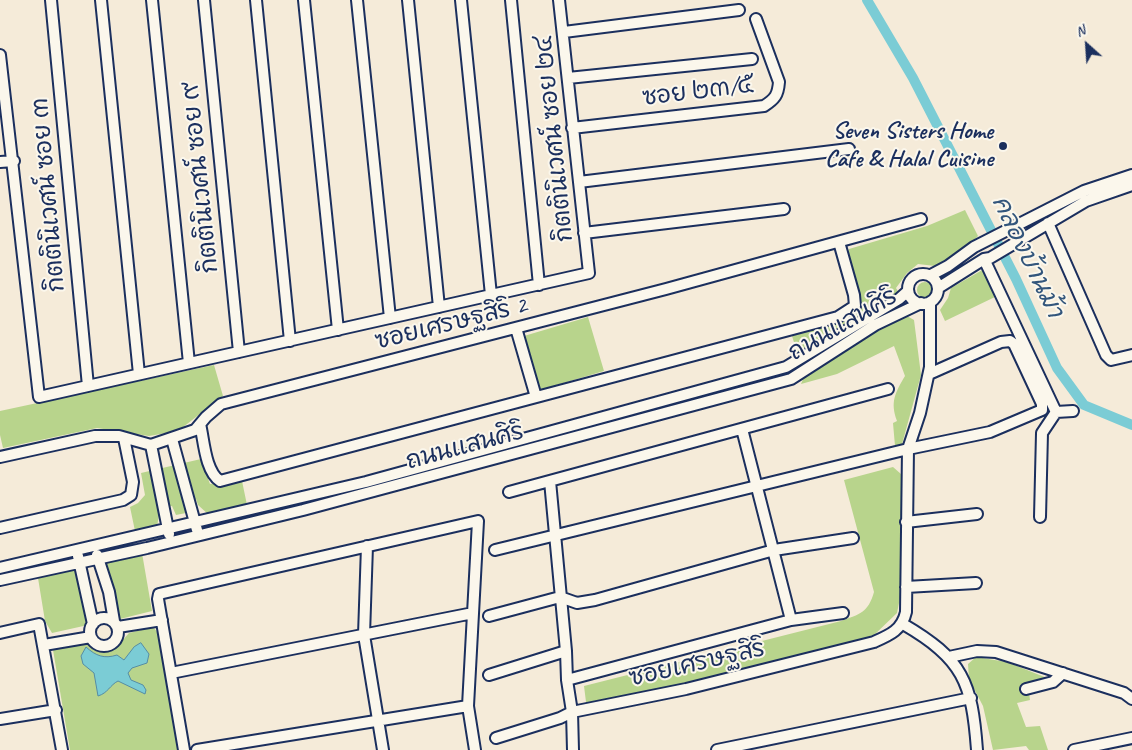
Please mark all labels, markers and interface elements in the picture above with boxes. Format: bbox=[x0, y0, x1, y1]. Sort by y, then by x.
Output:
north arrow bbox=[1062, 20, 1112, 70]
text: N bbox=[1073, 22, 1088, 41]
street label: กิตตินิเวศน์ ซอย ๒๔ bbox=[530, 34, 580, 244]
street label: ซอย ๒๓/๕ bbox=[641, 71, 755, 113]
street label: กิตตินิเวศน์ ซอย ๙ bbox=[177, 81, 225, 275]
street label: กิตตินิเวศน์ ซอย ๓ bbox=[26, 97, 72, 293]
place label: Seven Sisters Home Cafe & Halal Cuisine bbox=[825, 118, 993, 174]
marker: Seven Sisters Home Cafe & Halal Cuisine bbox=[997, 140, 1009, 152]
water label: คลองบ้านม้า bbox=[985, 191, 1069, 323]
street label: ถนนแสนศิริ bbox=[783, 282, 903, 368]
street label: ซอยเศรษฐสิริ 2 bbox=[372, 291, 530, 357]
street label: ถนนแสนศิริ bbox=[403, 417, 527, 477]
street label: ซอยเศรษฐสิริ bbox=[626, 634, 768, 694]

